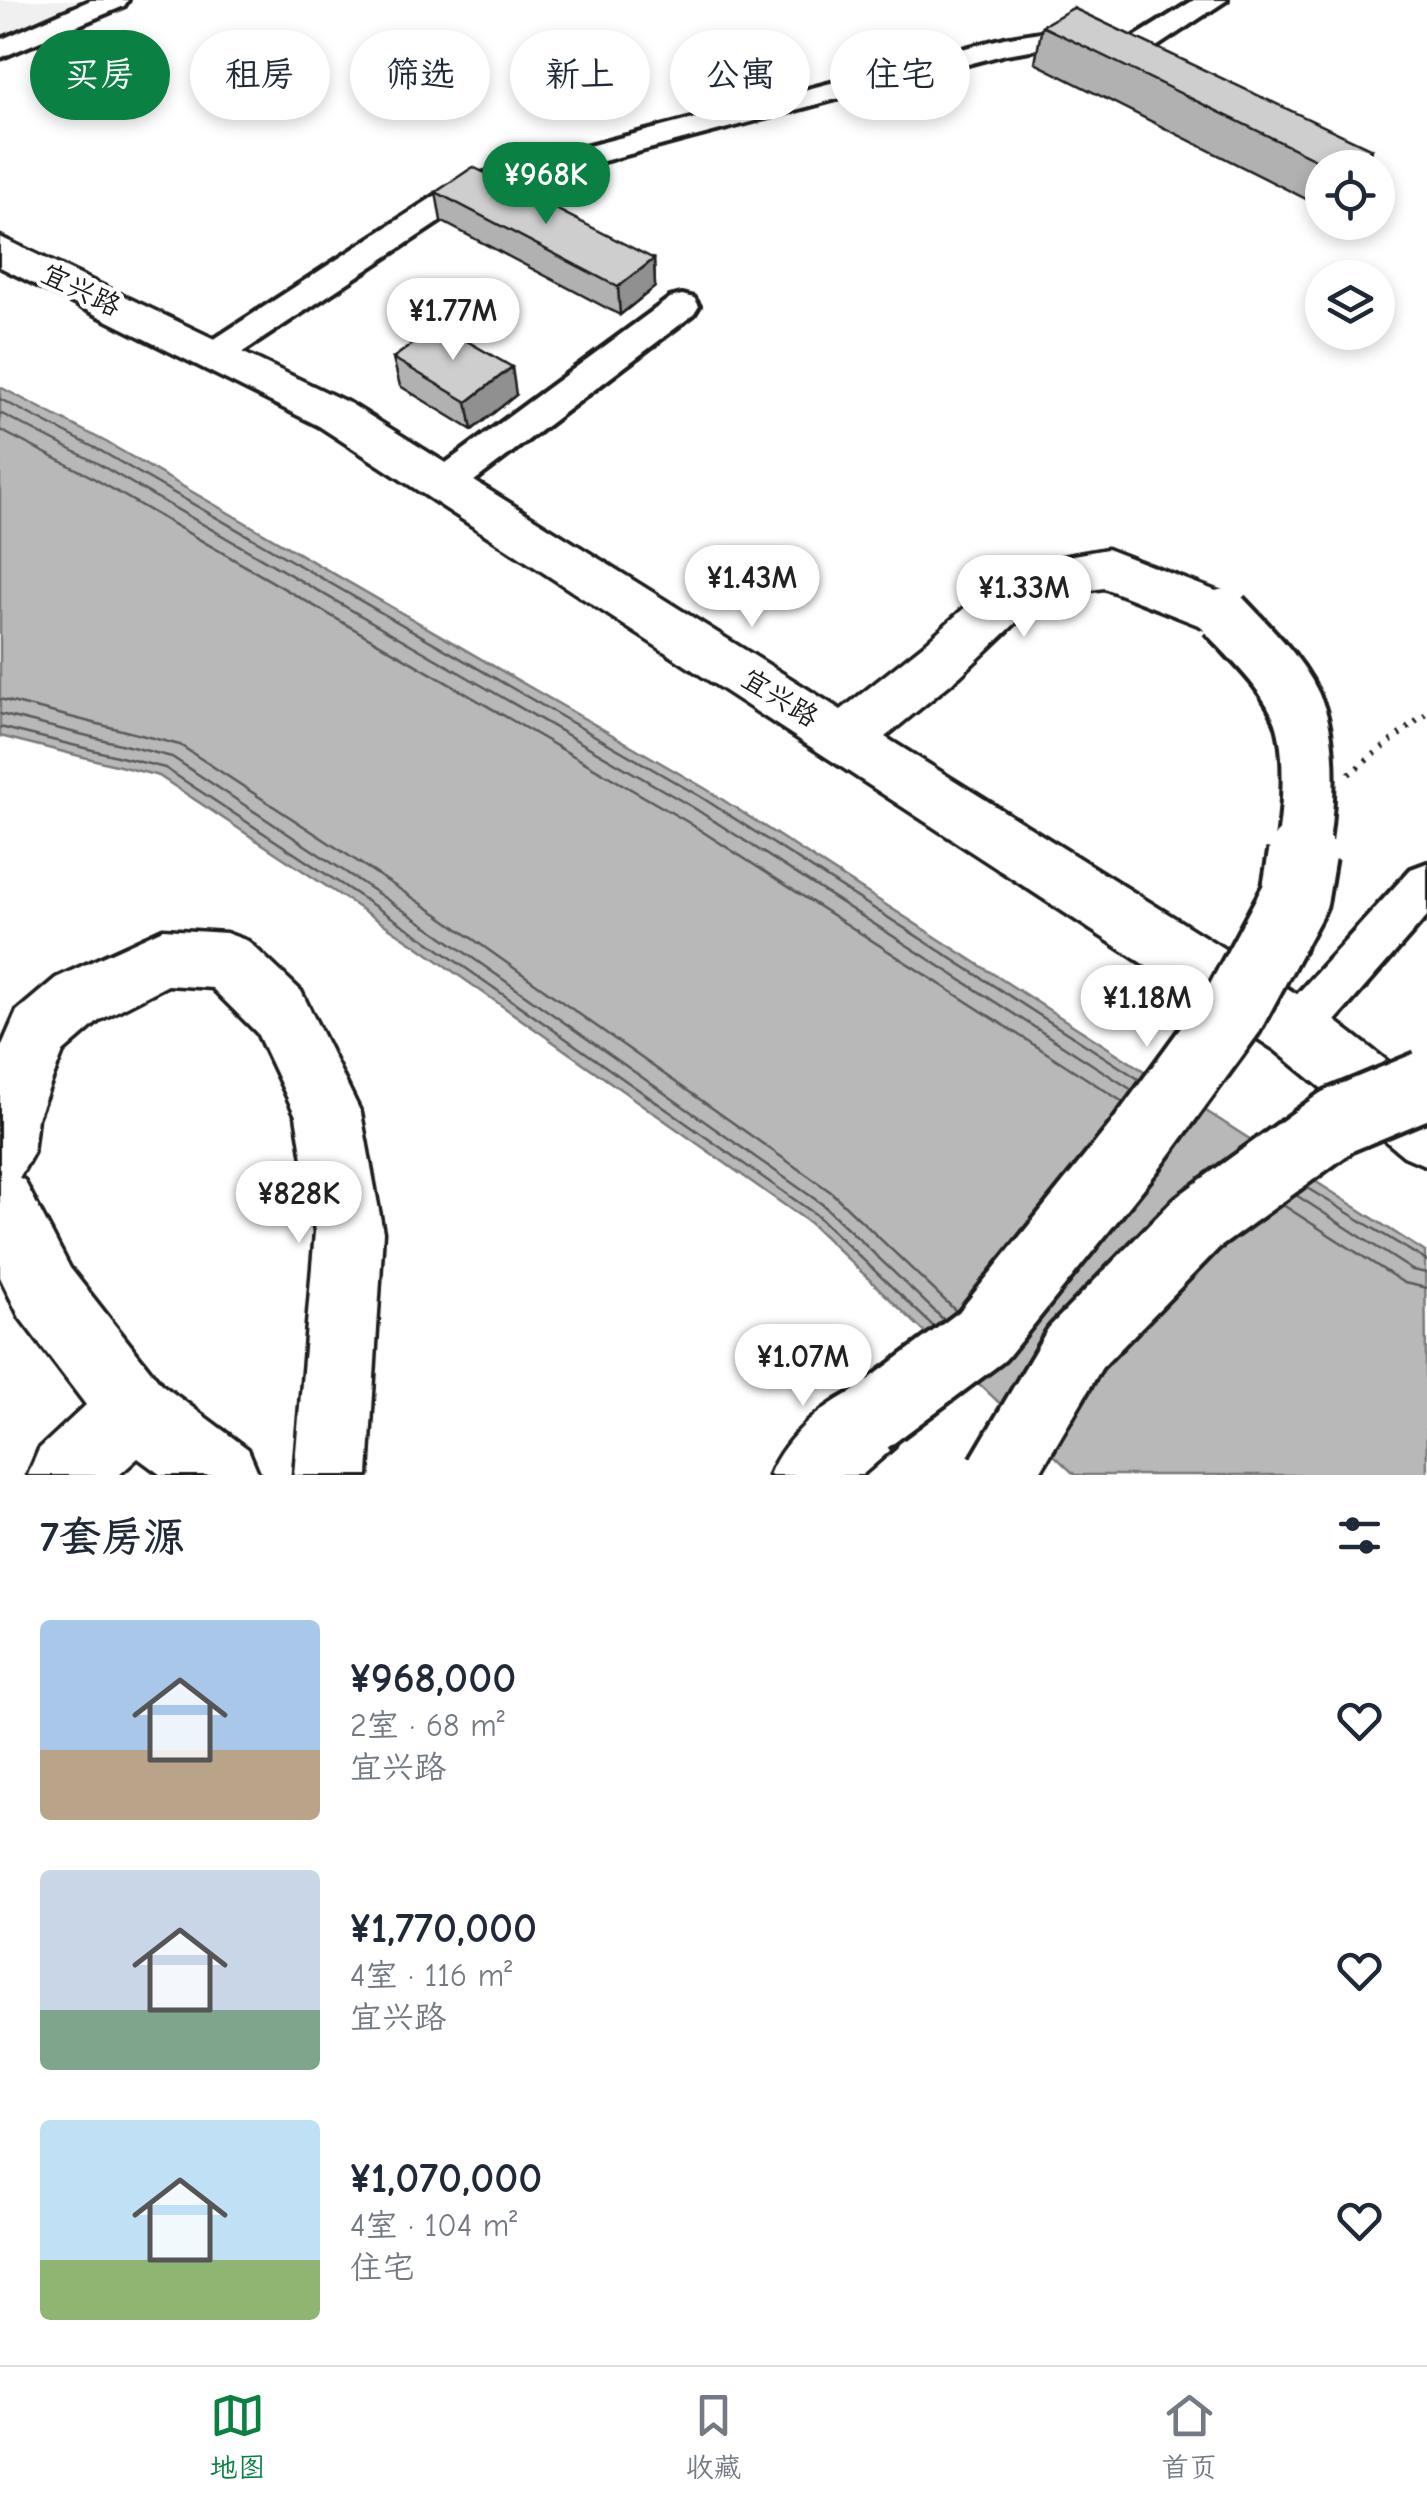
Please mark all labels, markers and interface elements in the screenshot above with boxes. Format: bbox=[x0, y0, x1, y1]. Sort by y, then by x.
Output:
chip: 买房 bbox=[30, 30, 170, 120]
chip: 租房 bbox=[190, 30, 330, 120]
chip: 筛选 bbox=[350, 30, 490, 120]
chip: 新上 bbox=[510, 30, 650, 120]
chip: 公寓 bbox=[670, 30, 810, 120]
chip: 住宅 bbox=[830, 30, 970, 120]
pin: ¥968K bbox=[476, 142, 616, 227]
map controls bbox=[1305, 150, 1395, 350]
button: locate bbox=[1305, 150, 1395, 240]
text: ¥968K bbox=[504, 156, 588, 193]
street label: 宜兴路 bbox=[36, 257, 126, 323]
button: layers bbox=[1305, 260, 1395, 350]
pin: ¥1.77M bbox=[372, 278, 534, 363]
text: ¥1.77M bbox=[409, 292, 497, 329]
pin: ¥1.43M bbox=[671, 545, 833, 630]
pin: ¥1.33M bbox=[943, 555, 1105, 640]
text: ¥1.43M bbox=[707, 559, 797, 596]
text: ¥1.33M bbox=[978, 569, 1070, 606]
street label: 宜兴路 bbox=[736, 662, 824, 734]
pin: ¥1.18M bbox=[1066, 965, 1228, 1050]
text: ¥1.18M bbox=[1103, 979, 1191, 1016]
pin: ¥828K bbox=[229, 1161, 369, 1246]
text: ¥828K bbox=[258, 1175, 340, 1212]
pin: ¥1.07M bbox=[722, 1324, 884, 1409]
text: ¥1.07M bbox=[757, 1338, 849, 1375]
icon: filters bbox=[1332, 1508, 1387, 1563]
text: 7套房源 bbox=[40, 1513, 185, 1562]
text: ¥968,000 bbox=[350, 1654, 516, 1703]
icon: home bbox=[120, 1660, 240, 1780]
icon: heart bbox=[1332, 1693, 1387, 1748]
text: 2室 · 68 m² bbox=[350, 1707, 505, 1744]
text: 宜兴路 bbox=[350, 1749, 446, 1786]
text: ¥1,770,000 bbox=[350, 1904, 537, 1953]
icon: home bbox=[120, 1910, 240, 2030]
icon: heart bbox=[1332, 1943, 1387, 1998]
text: 4室 · 116 m² bbox=[350, 1957, 512, 1994]
text: 宜兴路 bbox=[350, 1999, 446, 2036]
text: ¥1,070,000 bbox=[350, 2154, 542, 2203]
icon: home bbox=[120, 2160, 240, 2280]
icon: heart bbox=[1332, 2193, 1387, 2248]
text: 4室 · 104 m² bbox=[350, 2207, 517, 2244]
text: 住宅 bbox=[350, 2249, 414, 2286]
tab: 地图 bbox=[210, 2388, 266, 2485]
tab: 收藏 bbox=[685, 2388, 741, 2485]
tab: 首页 bbox=[1161, 2388, 1217, 2485]

